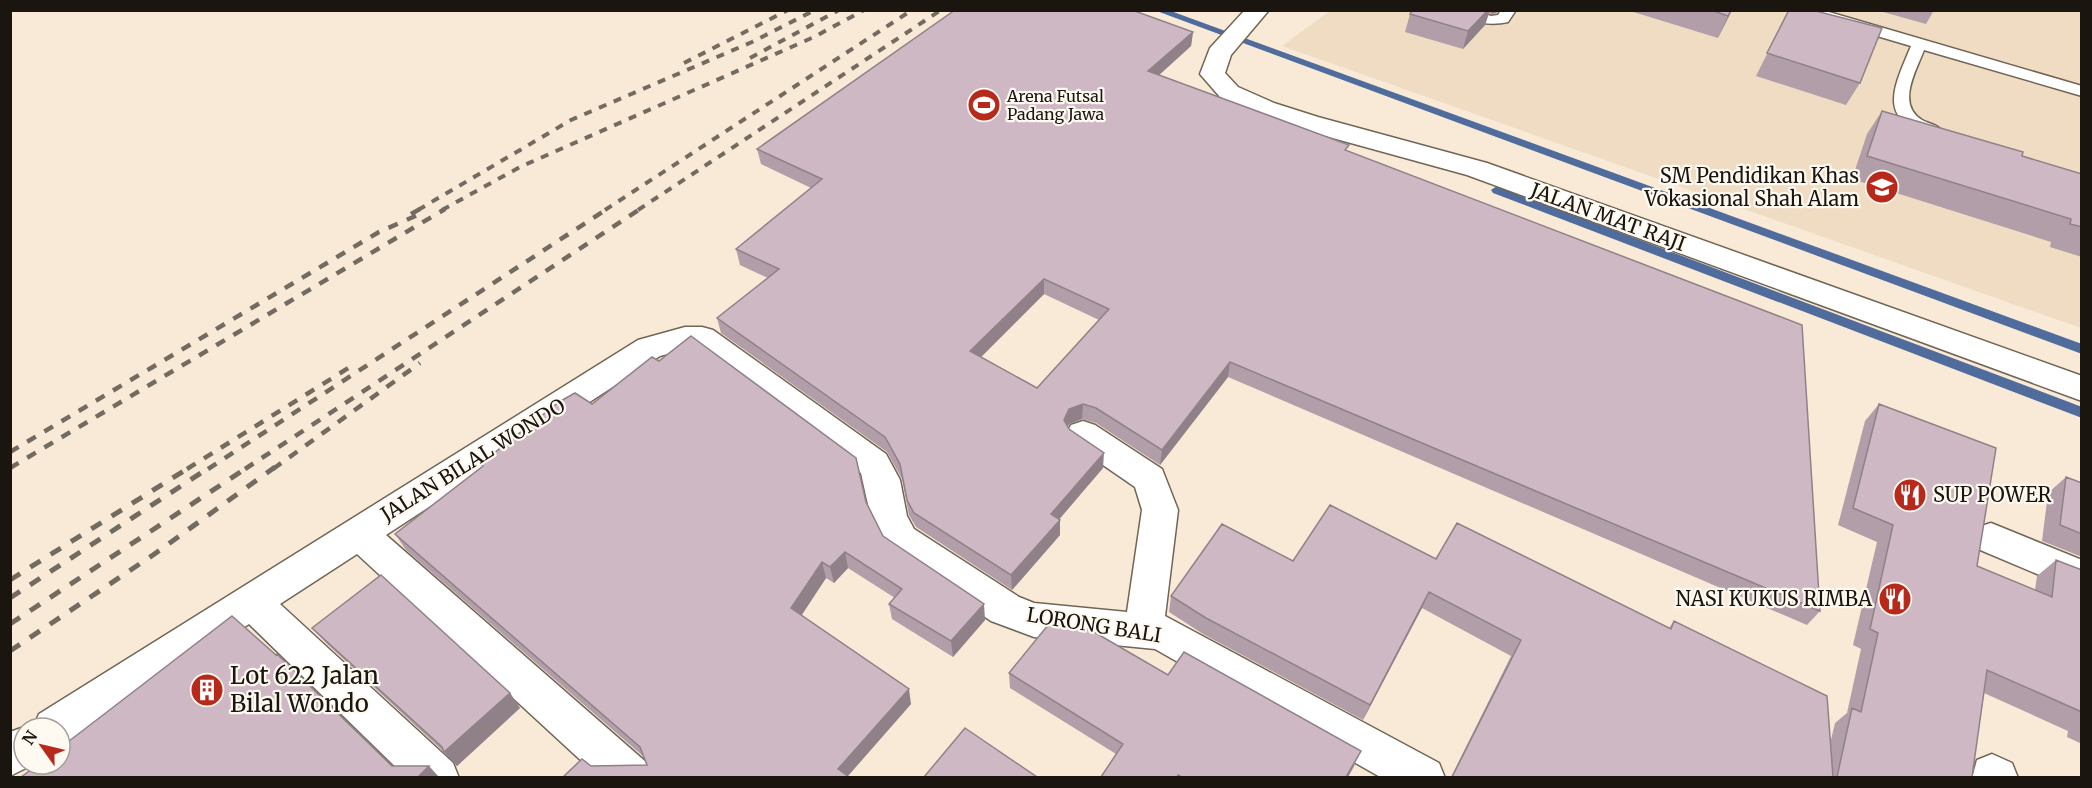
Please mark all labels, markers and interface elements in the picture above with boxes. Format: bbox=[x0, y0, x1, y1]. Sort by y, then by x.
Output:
place label: Arena Futsal Padang Jawa bbox=[1006, 86, 1104, 124]
sports icon: Arena Futsal Padang Jawa bbox=[966, 87, 1002, 123]
place label: SM Pendidikan Khas Vokasional Shah Alam bbox=[1643, 163, 1859, 211]
school or university icon: SM Pendidikan Khas Vokasional Shah Alam bbox=[1864, 169, 1900, 205]
street label: JALAN MAT RAJI bbox=[1526, 177, 1689, 256]
street label: JALAN BILAL WONDO bbox=[375, 393, 570, 527]
restaurant icon: SUP POWER bbox=[1892, 477, 1928, 513]
place label: SUP POWER bbox=[1933, 482, 2052, 507]
restaurant icon: NASI KUKUS RIMBA bbox=[1877, 581, 1913, 617]
place label: NASI KUKUS RIMBA bbox=[1676, 586, 1873, 611]
street label: LORONG BALI bbox=[1025, 602, 1163, 648]
place label: Lot 622 Jalan Bilal Wondo bbox=[230, 660, 379, 719]
building icon: Lot 622 Jalan Bilal Wondo bbox=[189, 672, 225, 708]
north arrow bbox=[12, 716, 72, 776]
text: N bbox=[18, 726, 42, 748]

